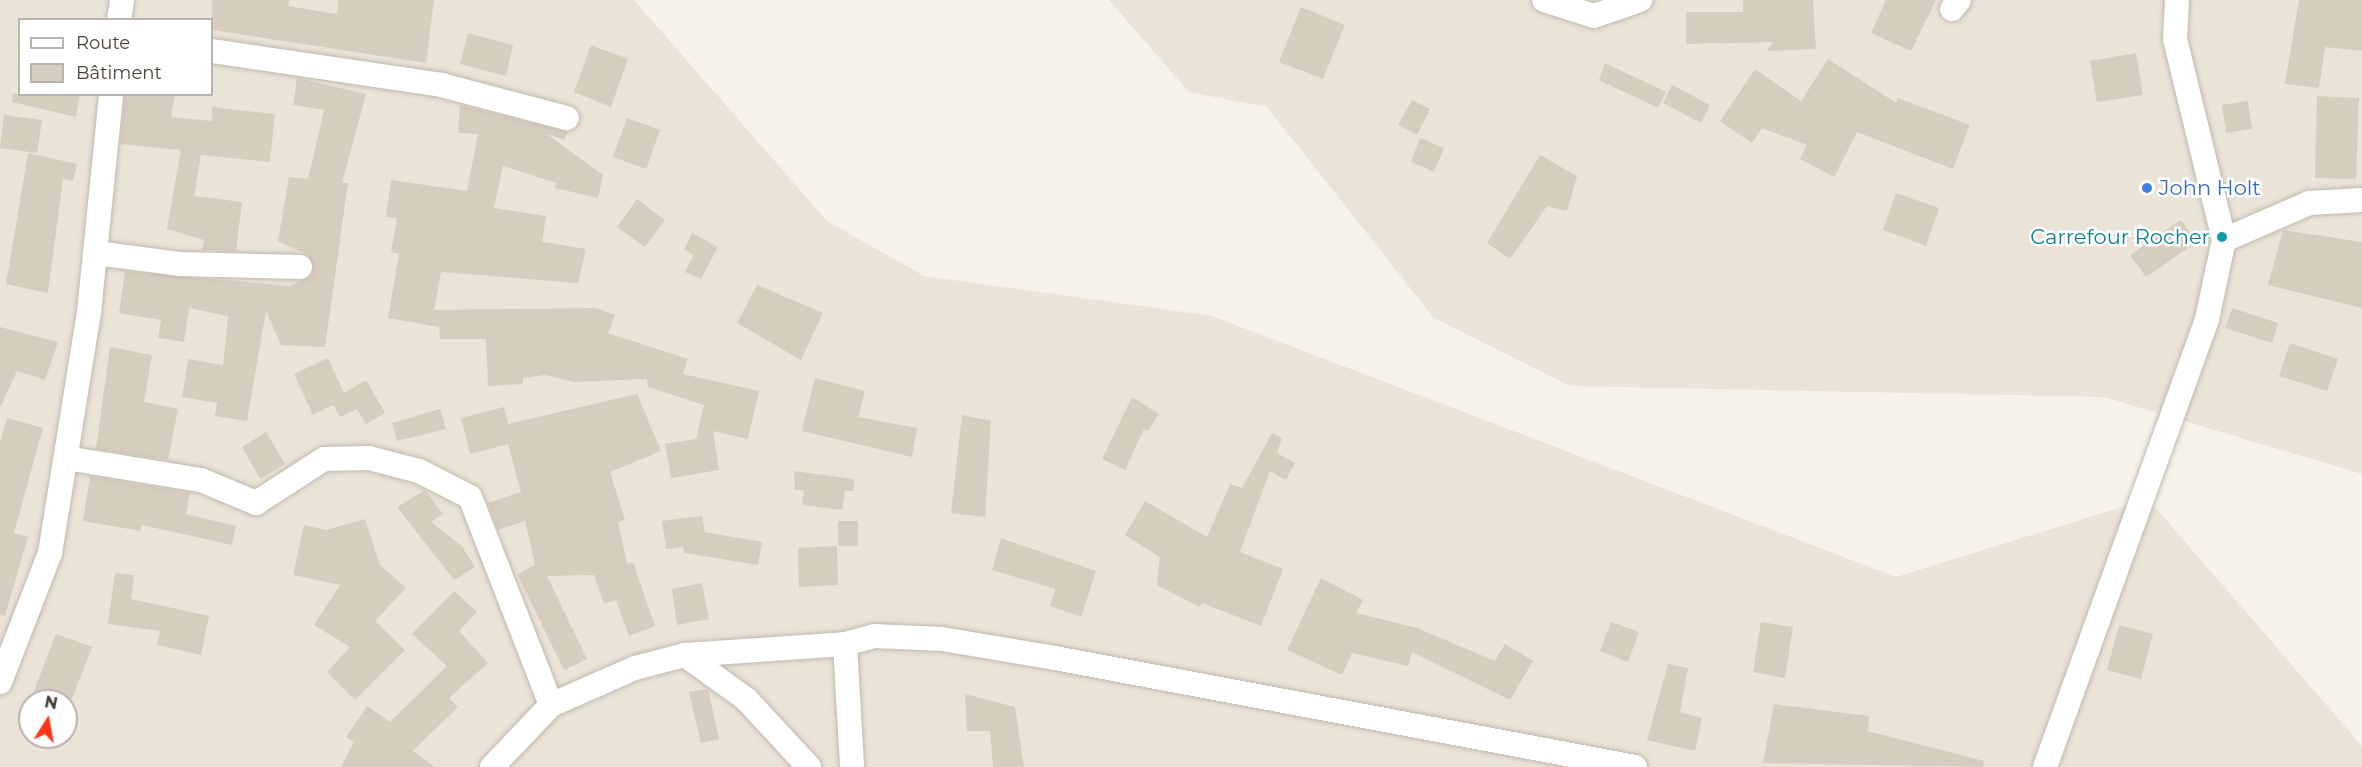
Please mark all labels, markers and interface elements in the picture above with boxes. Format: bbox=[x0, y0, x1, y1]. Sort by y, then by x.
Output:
legend bbox=[18, 18, 213, 96]
text: Route bbox=[76, 32, 130, 54]
text: Bâtiment bbox=[76, 62, 162, 84]
place label: John Holt bbox=[2159, 175, 2261, 201]
marker: John Holt bbox=[2140, 181, 2154, 195]
place label: Carrefour Rocher bbox=[2030, 224, 2210, 250]
marker: Carrefour Rocher bbox=[2215, 230, 2229, 244]
north arrow bbox=[18, 689, 78, 749]
text: N bbox=[43, 692, 59, 713]

